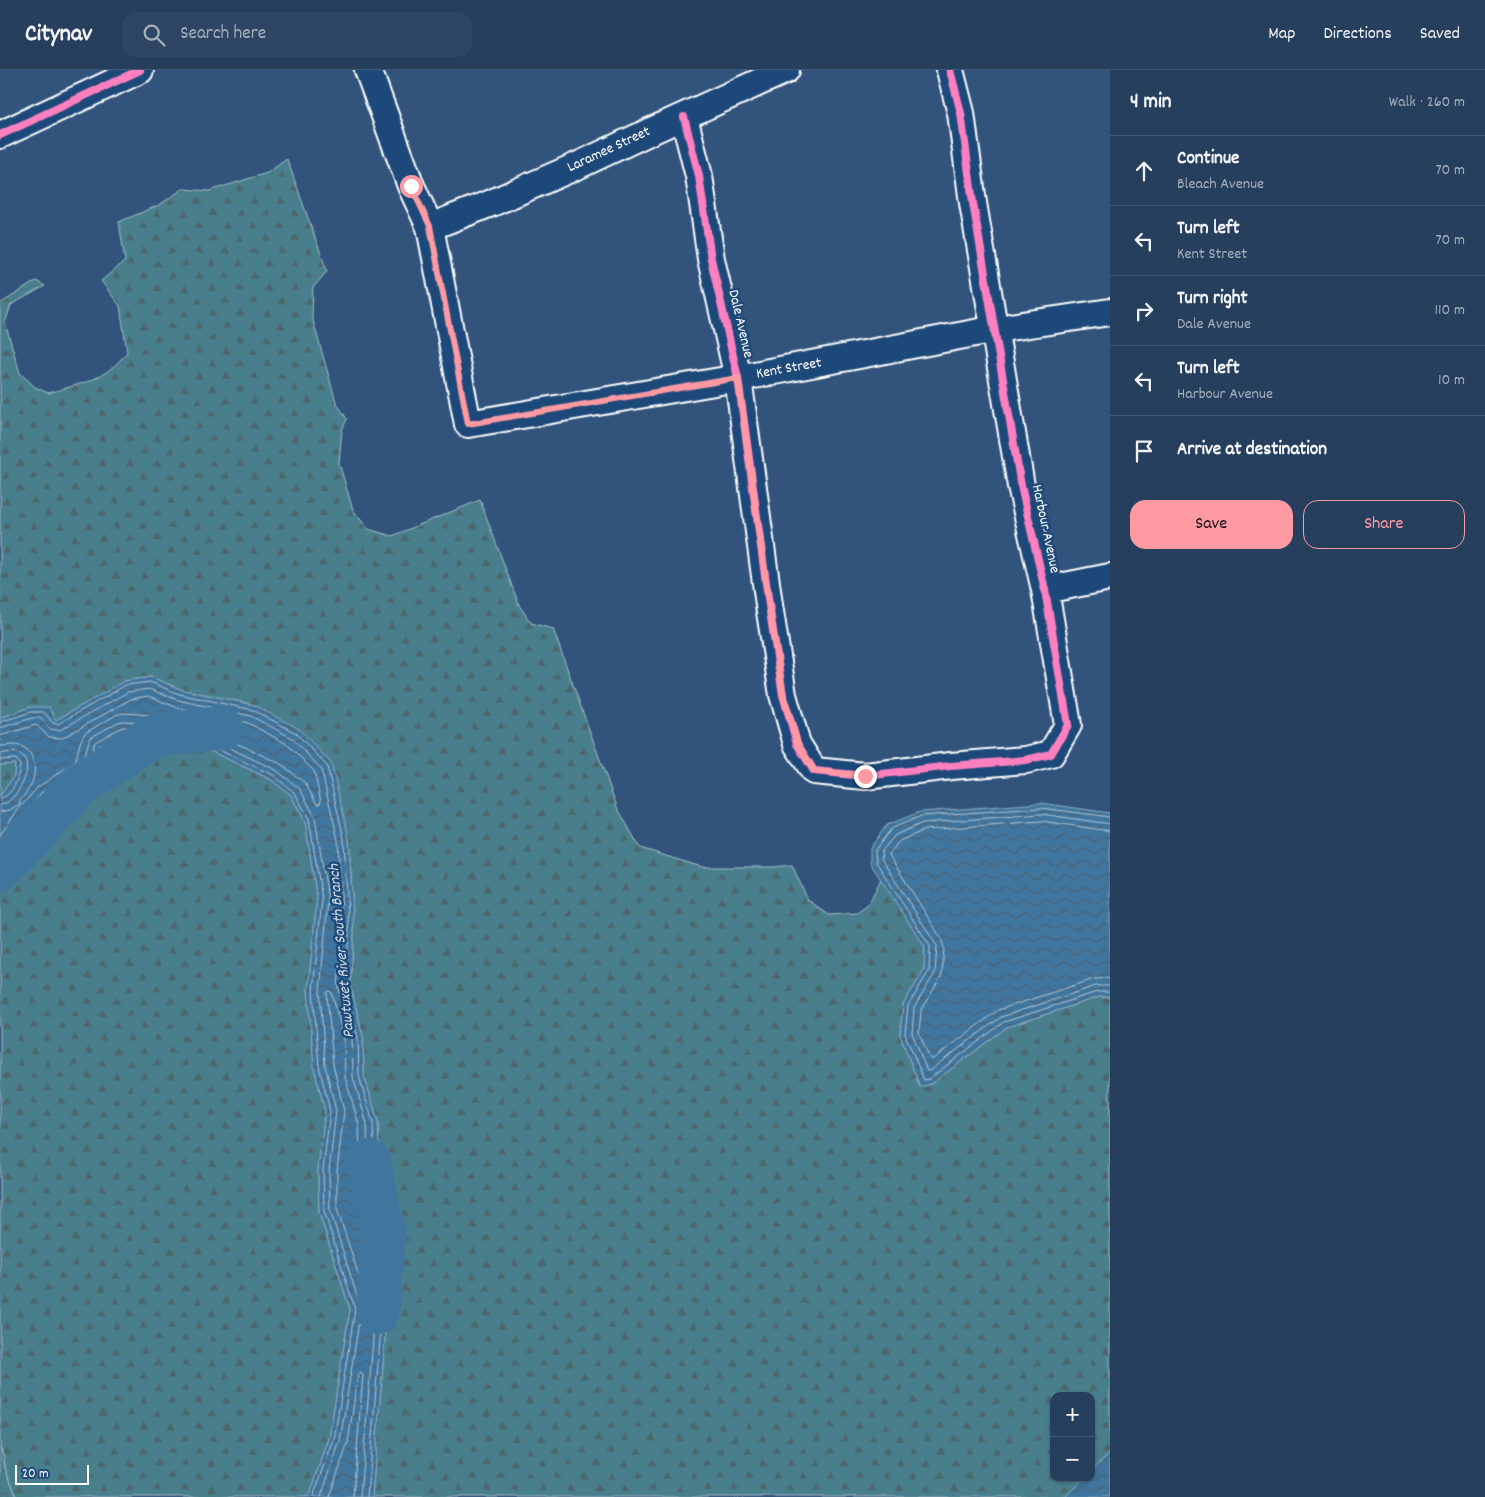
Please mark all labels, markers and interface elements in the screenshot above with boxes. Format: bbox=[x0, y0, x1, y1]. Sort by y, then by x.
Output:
search box bbox=[122, 12, 472, 57]
text: Citynav bbox=[25, 18, 92, 52]
icon: search bbox=[140, 21, 168, 49]
text: Search here bbox=[180, 21, 266, 48]
text: Map bbox=[1268, 22, 1295, 47]
text: Directions bbox=[1323, 22, 1392, 47]
text: Saved bbox=[1420, 22, 1460, 47]
text: 4 min bbox=[1130, 88, 1172, 118]
text: Walk · 260 m bbox=[1389, 91, 1465, 114]
street label: Laramee Street bbox=[564, 121, 654, 179]
text: Continue bbox=[1177, 146, 1239, 173]
icon: ahead bbox=[1130, 157, 1158, 185]
text: 70 m bbox=[1435, 159, 1465, 182]
text: Bleach Avenue bbox=[1177, 173, 1264, 196]
route start bbox=[400, 175, 423, 198]
text: Turn left bbox=[1177, 216, 1240, 243]
icon: left bbox=[1130, 227, 1158, 255]
text: 70 m bbox=[1435, 229, 1465, 252]
text: Kent Street bbox=[1177, 243, 1247, 266]
text: Turn right bbox=[1177, 286, 1248, 313]
street label: Dale Avenue bbox=[721, 288, 759, 361]
icon: right bbox=[1130, 297, 1158, 325]
text: 110 m bbox=[1435, 299, 1465, 322]
text: Dale Avenue bbox=[1177, 313, 1251, 336]
street label: Kent Street bbox=[755, 352, 824, 386]
text: Turn left bbox=[1177, 356, 1240, 383]
icon: left bbox=[1130, 367, 1158, 395]
text: 10 m bbox=[1438, 369, 1465, 392]
text: Harbour Avenue bbox=[1177, 383, 1273, 406]
icon: arrive bbox=[1130, 437, 1158, 465]
text: Arrive at destination bbox=[1177, 437, 1327, 464]
street label: Harbour Avenue bbox=[1025, 483, 1065, 576]
button: Save bbox=[1130, 500, 1293, 549]
button: Share bbox=[1303, 500, 1465, 549]
route end bbox=[854, 765, 877, 788]
water label: Pawtuxet River South Branch bbox=[323, 862, 361, 1039]
map controls bbox=[1050, 1392, 1095, 1482]
button: + bbox=[1050, 1392, 1095, 1437]
button: − bbox=[1050, 1437, 1095, 1482]
scale bar bbox=[15, 1462, 89, 1485]
text: 20 m bbox=[22, 1464, 49, 1484]

